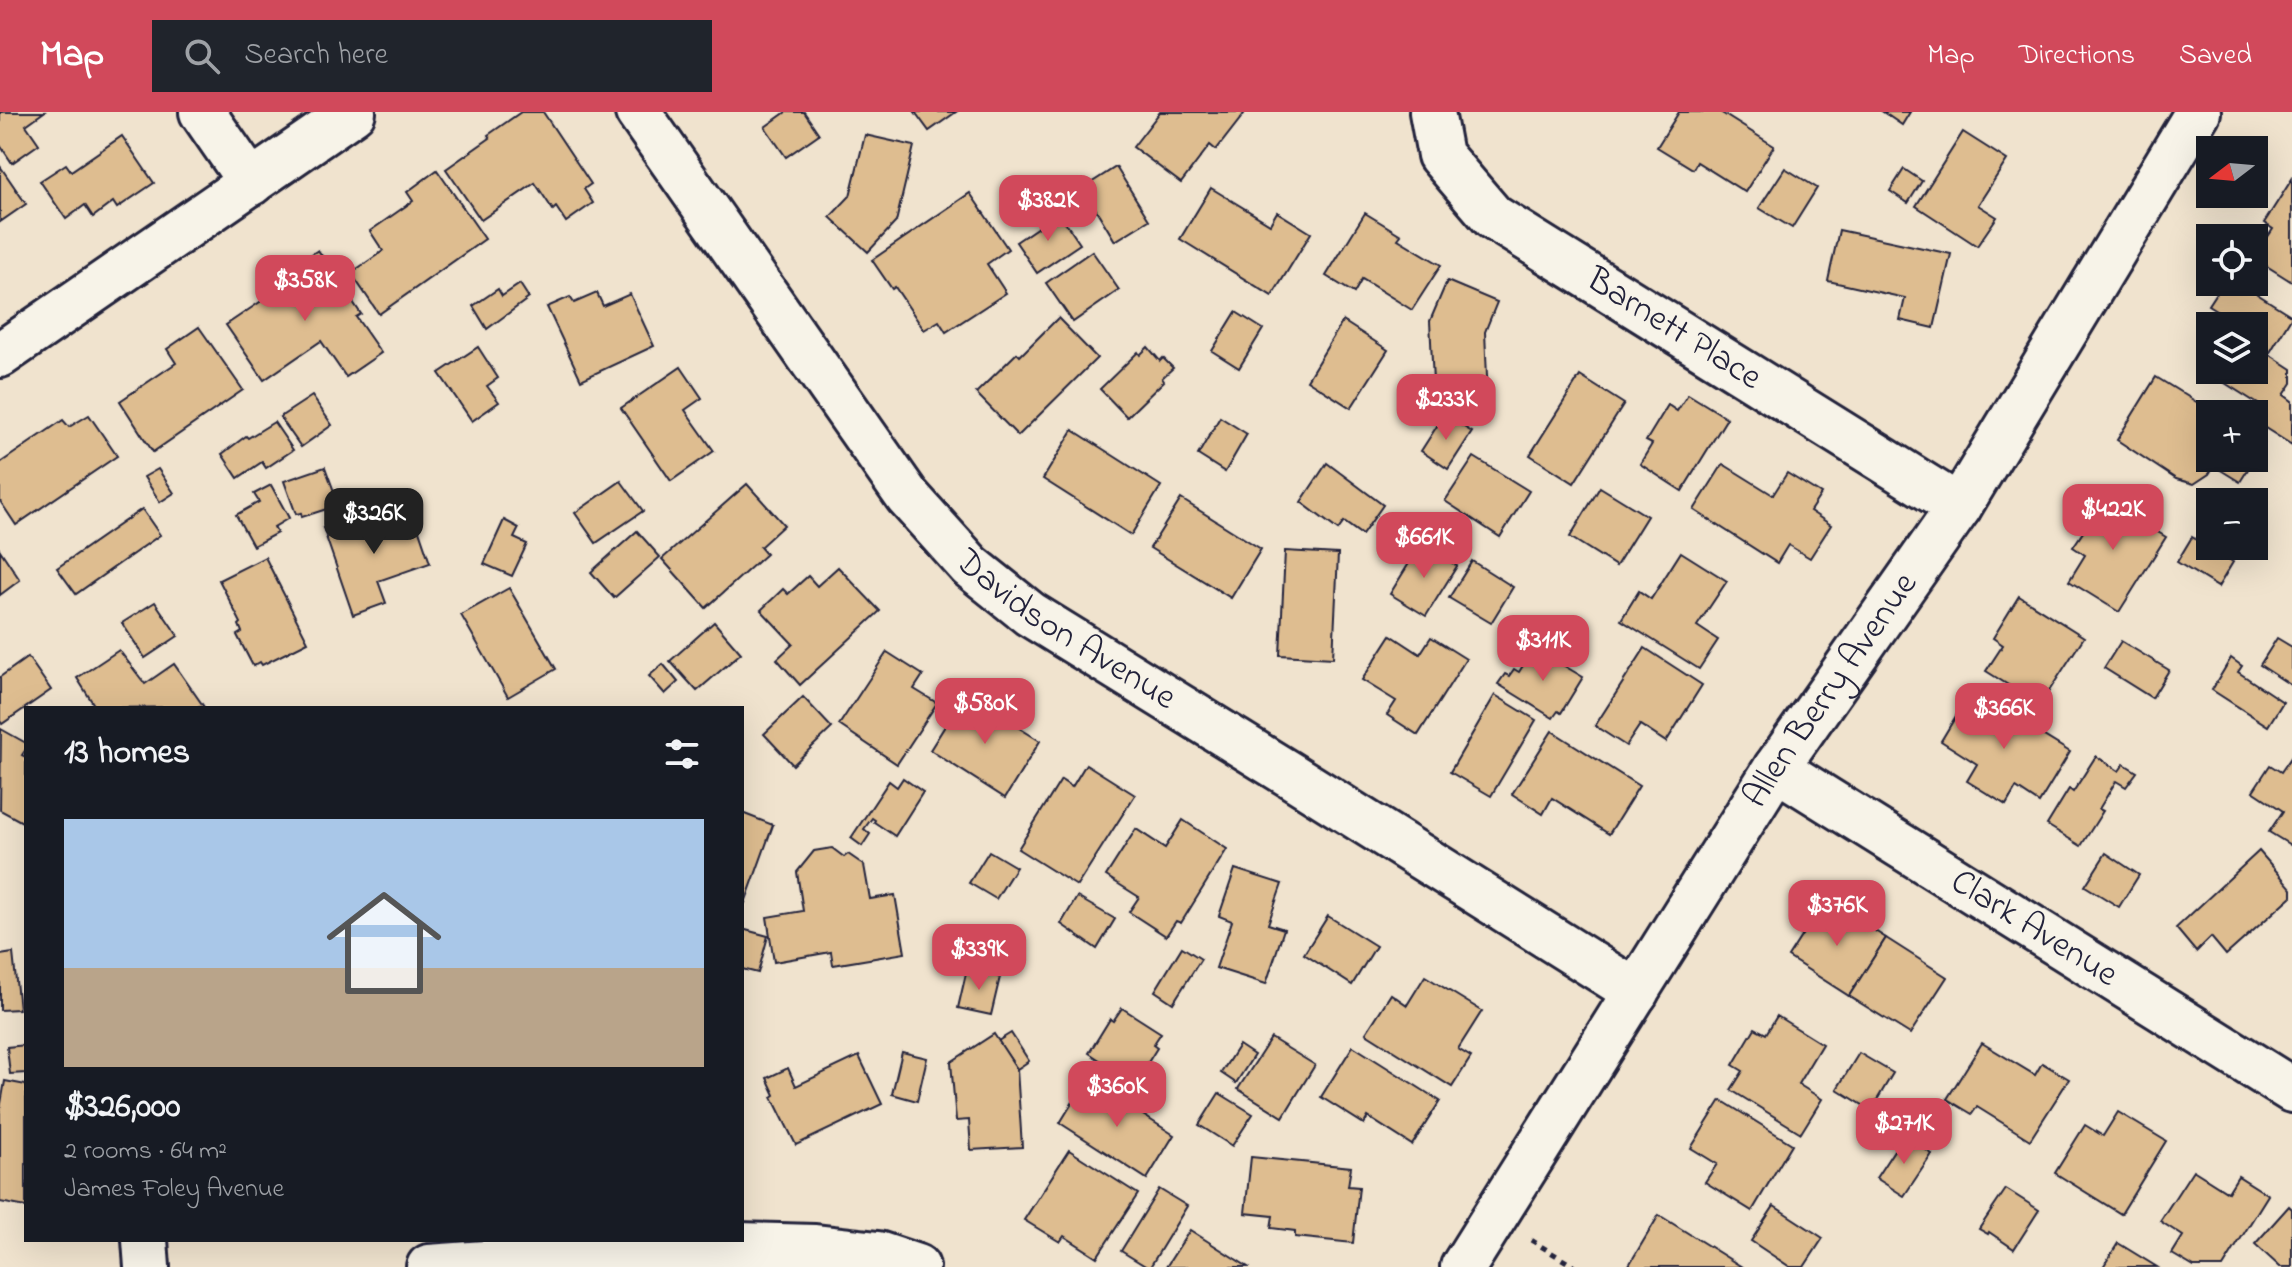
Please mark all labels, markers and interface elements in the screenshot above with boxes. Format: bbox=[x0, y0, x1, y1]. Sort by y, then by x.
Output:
search box bbox=[152, 20, 712, 92]
text: Map bbox=[40, 28, 104, 84]
icon: search bbox=[180, 34, 224, 78]
text: Search here bbox=[244, 34, 388, 78]
text: Map bbox=[1927, 36, 1975, 77]
text: Directions bbox=[2019, 36, 2135, 77]
text: Saved bbox=[2179, 36, 2252, 77]
north arrow bbox=[2196, 136, 2268, 208]
map controls bbox=[2196, 136, 2268, 560]
pin: $382K bbox=[992, 175, 1104, 243]
text: $382K bbox=[1017, 182, 1079, 220]
button: locate bbox=[2196, 224, 2268, 296]
street label: Barnett Place bbox=[1575, 254, 1772, 405]
pin: $358K bbox=[249, 255, 361, 323]
text: $358K bbox=[273, 262, 337, 300]
button: layers bbox=[2196, 312, 2268, 384]
pin: $233K bbox=[1390, 374, 1502, 442]
text: $233K bbox=[1415, 381, 1477, 419]
button: + bbox=[2196, 400, 2268, 472]
pin: $422K bbox=[2057, 484, 2169, 552]
pin: $326K bbox=[318, 488, 430, 556]
button: − bbox=[2196, 488, 2268, 560]
text: $422K bbox=[2081, 491, 2145, 529]
text: $326K bbox=[342, 495, 406, 533]
pin: $661K bbox=[1368, 512, 1480, 580]
text: $661K bbox=[1394, 519, 1454, 557]
street label: Davidson Avenue bbox=[940, 537, 1187, 725]
street label: Allen Berry Avenue bbox=[1731, 561, 1932, 819]
pin: $311K bbox=[1487, 615, 1599, 683]
text: $311K bbox=[1515, 622, 1571, 660]
pin: $580K bbox=[929, 678, 1041, 746]
pin: $366K bbox=[1948, 683, 2060, 751]
text: $580K bbox=[953, 685, 1017, 723]
text: $366K bbox=[1973, 690, 2035, 728]
text: 13 homes bbox=[64, 729, 190, 779]
icon: filters bbox=[660, 732, 704, 776]
street label: Clark Avenue bbox=[1940, 856, 2129, 1002]
icon: home bbox=[312, 871, 456, 1015]
pin: $376K bbox=[1781, 880, 1893, 948]
text: $376K bbox=[1806, 887, 1868, 925]
pin: $339K bbox=[923, 924, 1035, 992]
text: $339K bbox=[950, 931, 1008, 969]
pin: $360K bbox=[1061, 1061, 1173, 1129]
text: $360K bbox=[1086, 1068, 1148, 1106]
text: $326,000 bbox=[64, 1083, 180, 1133]
pin: $271K bbox=[1848, 1098, 1960, 1166]
text: $271K bbox=[1874, 1105, 1934, 1143]
text: 2 rooms · 64 m² bbox=[64, 1133, 227, 1171]
text: James Foley Avenue bbox=[64, 1171, 284, 1209]

